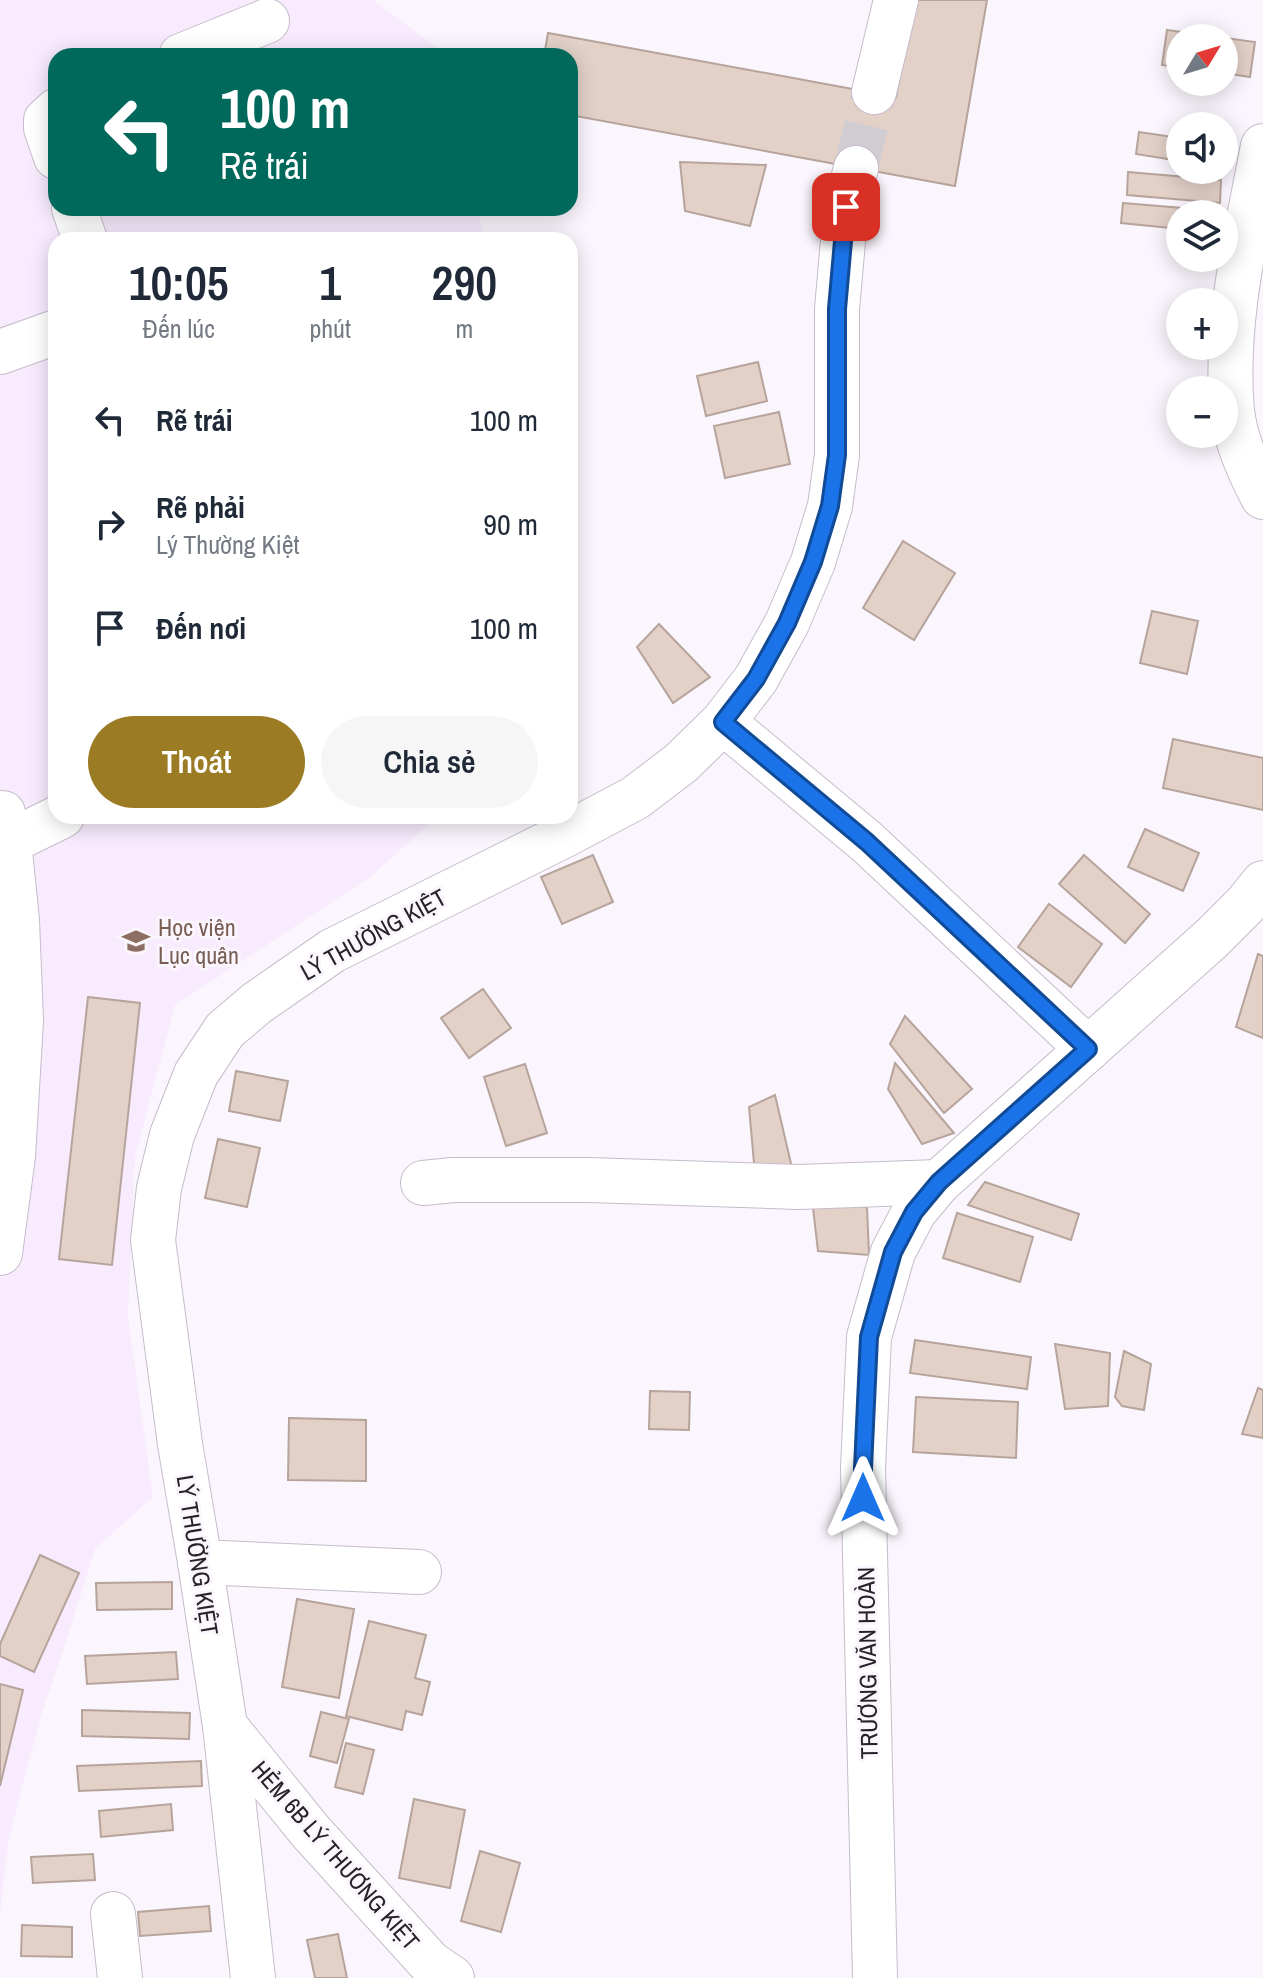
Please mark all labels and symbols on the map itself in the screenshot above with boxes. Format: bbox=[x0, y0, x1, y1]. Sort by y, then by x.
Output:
north arrow bbox=[1166, 24, 1238, 96]
pin bbox=[812, 173, 880, 241]
street label: LÝ THƯỜNG KIỆT bbox=[294, 881, 452, 987]
place label: Học viện Lục quân bbox=[158, 911, 239, 971]
school or university icon: Học viện Lục quân bbox=[121, 926, 151, 956]
position arrow bbox=[821, 1456, 905, 1540]
street label: LÝ THƯỜNG KIỆT bbox=[170, 1473, 226, 1637]
street label: TRƯƠNG VĂN HOÀN bbox=[849, 1567, 885, 1759]
street label: HẺM 6B LÝ THƯƠNG KIỆT bbox=[245, 1754, 427, 1956]

